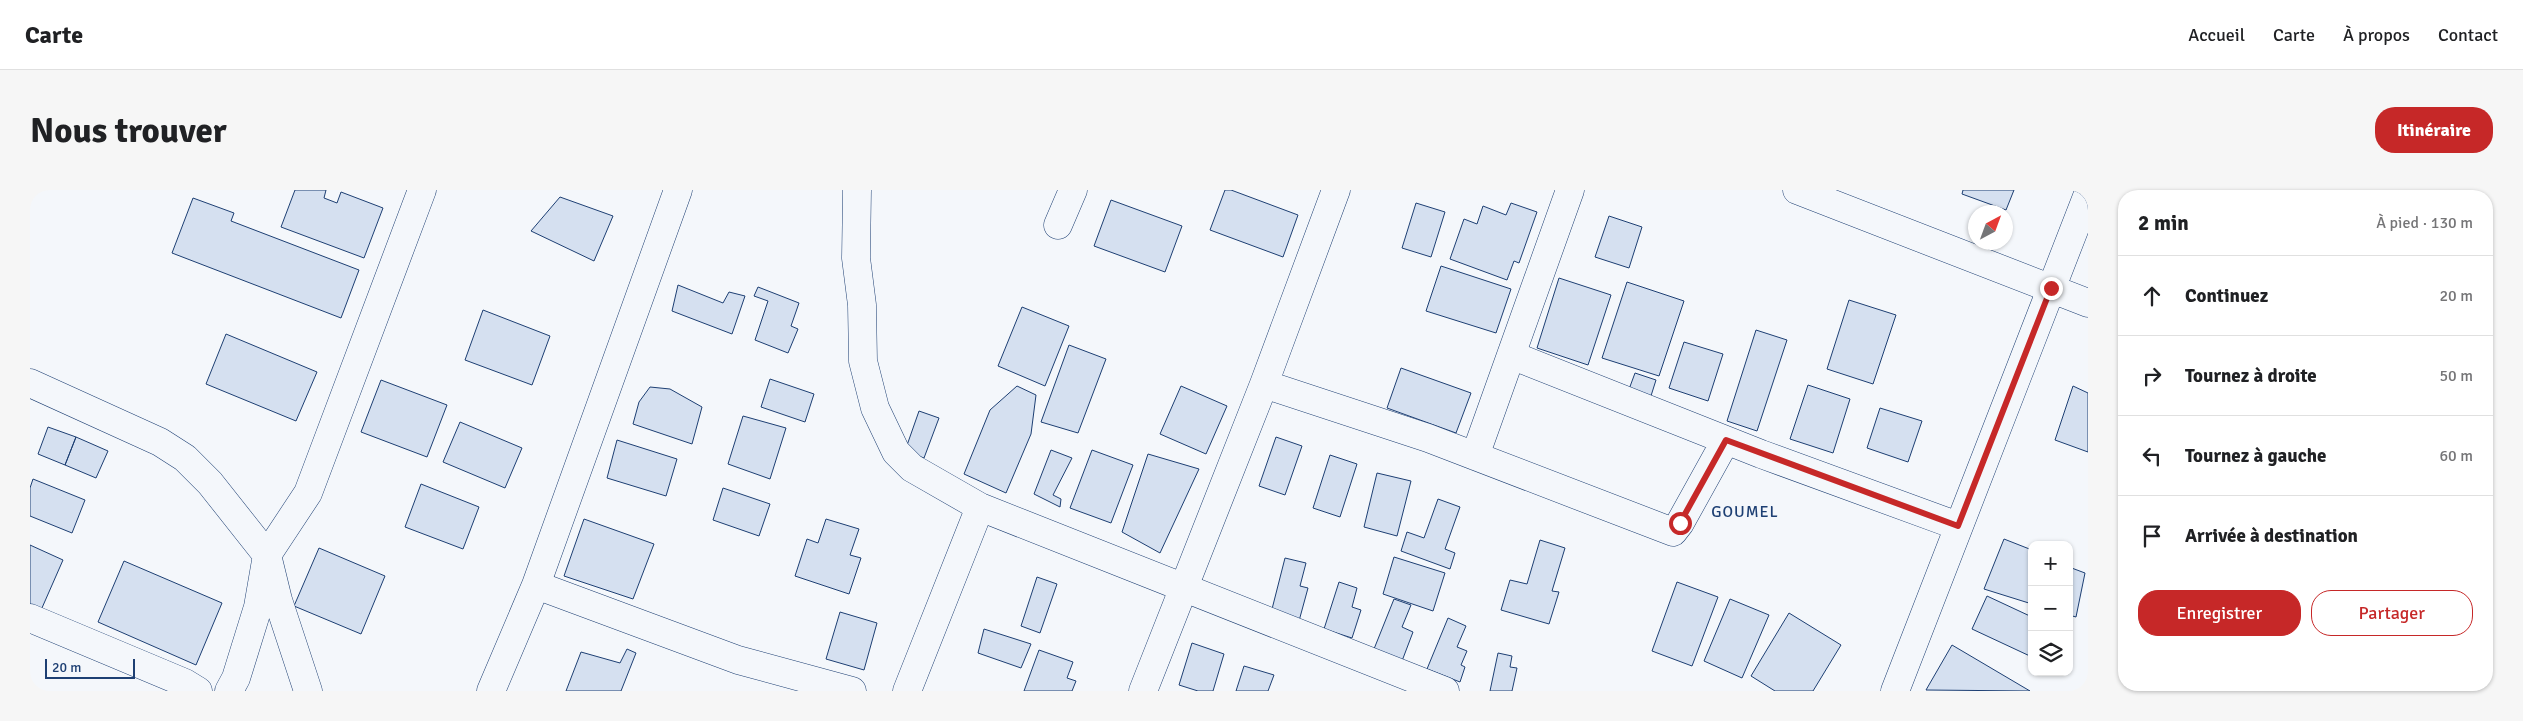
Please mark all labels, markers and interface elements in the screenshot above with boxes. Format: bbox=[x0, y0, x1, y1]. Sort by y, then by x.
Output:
text: Carte bbox=[25, 20, 83, 50]
text: Accueil bbox=[2188, 24, 2245, 46]
text: Carte bbox=[2273, 24, 2315, 46]
text: À propos bbox=[2343, 24, 2410, 46]
text: Contact bbox=[2438, 24, 2498, 46]
button: Itinéraire bbox=[2375, 107, 2493, 153]
text: Nous trouver bbox=[30, 109, 227, 152]
north arrow bbox=[1968, 205, 2013, 250]
text: 2 min bbox=[2138, 210, 2189, 236]
text: À pied · 130 m bbox=[2376, 213, 2473, 233]
route end bbox=[2040, 277, 2063, 300]
icon: ahead bbox=[2138, 282, 2166, 310]
text: Continuez bbox=[2185, 284, 2268, 308]
text: 20 m bbox=[2439, 286, 2473, 306]
icon: right bbox=[2138, 362, 2166, 390]
text: Tournez à droite bbox=[2185, 364, 2317, 388]
text: 50 m bbox=[2439, 366, 2473, 386]
icon: left bbox=[2138, 442, 2166, 470]
text: Tournez à gauche bbox=[2185, 444, 2326, 468]
text: 60 m bbox=[2439, 446, 2473, 466]
district label: GOUMEL bbox=[1711, 502, 1779, 522]
route start bbox=[1669, 512, 1692, 535]
icon: arrive bbox=[2138, 522, 2166, 550]
text: Arrivée à destination bbox=[2185, 524, 2358, 548]
map controls bbox=[2028, 541, 2073, 676]
button: + bbox=[2028, 541, 2073, 586]
button: − bbox=[2028, 586, 2073, 631]
button: Enregistrer bbox=[2138, 590, 2301, 636]
button: Partager bbox=[2311, 590, 2473, 636]
button: layers bbox=[2028, 631, 2073, 676]
scale bar bbox=[45, 656, 135, 679]
text: 20 m bbox=[52, 659, 81, 676]

